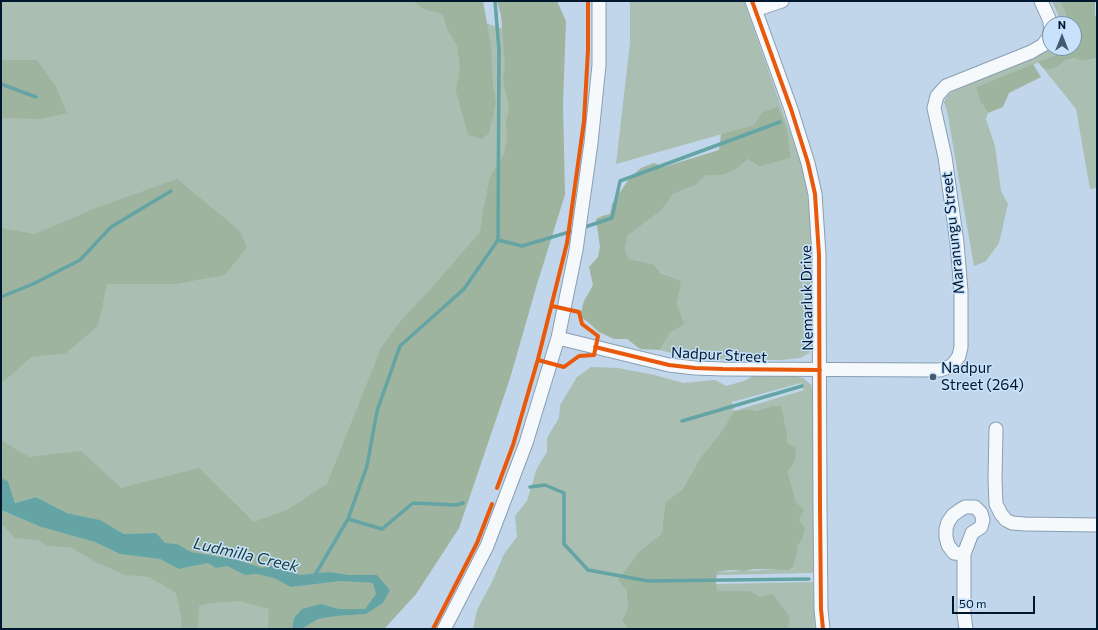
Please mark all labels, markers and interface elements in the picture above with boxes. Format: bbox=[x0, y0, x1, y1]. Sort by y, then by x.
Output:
north arrow bbox=[1042, 16, 1082, 56]
text: N bbox=[1058, 18, 1066, 31]
street label: Maranungu Street bbox=[938, 171, 968, 295]
street label: Nemarluk Drive bbox=[797, 245, 817, 351]
street label: Nadpur Street bbox=[670, 343, 768, 367]
place label: Nadpur Street (264) bbox=[941, 359, 1024, 394]
marker: Nadpur Street (264) bbox=[928, 372, 938, 382]
water label: Ludmilla Creek bbox=[191, 534, 301, 576]
scale bar bbox=[954, 588, 1037, 614]
text: 50 m bbox=[959, 596, 987, 610]

